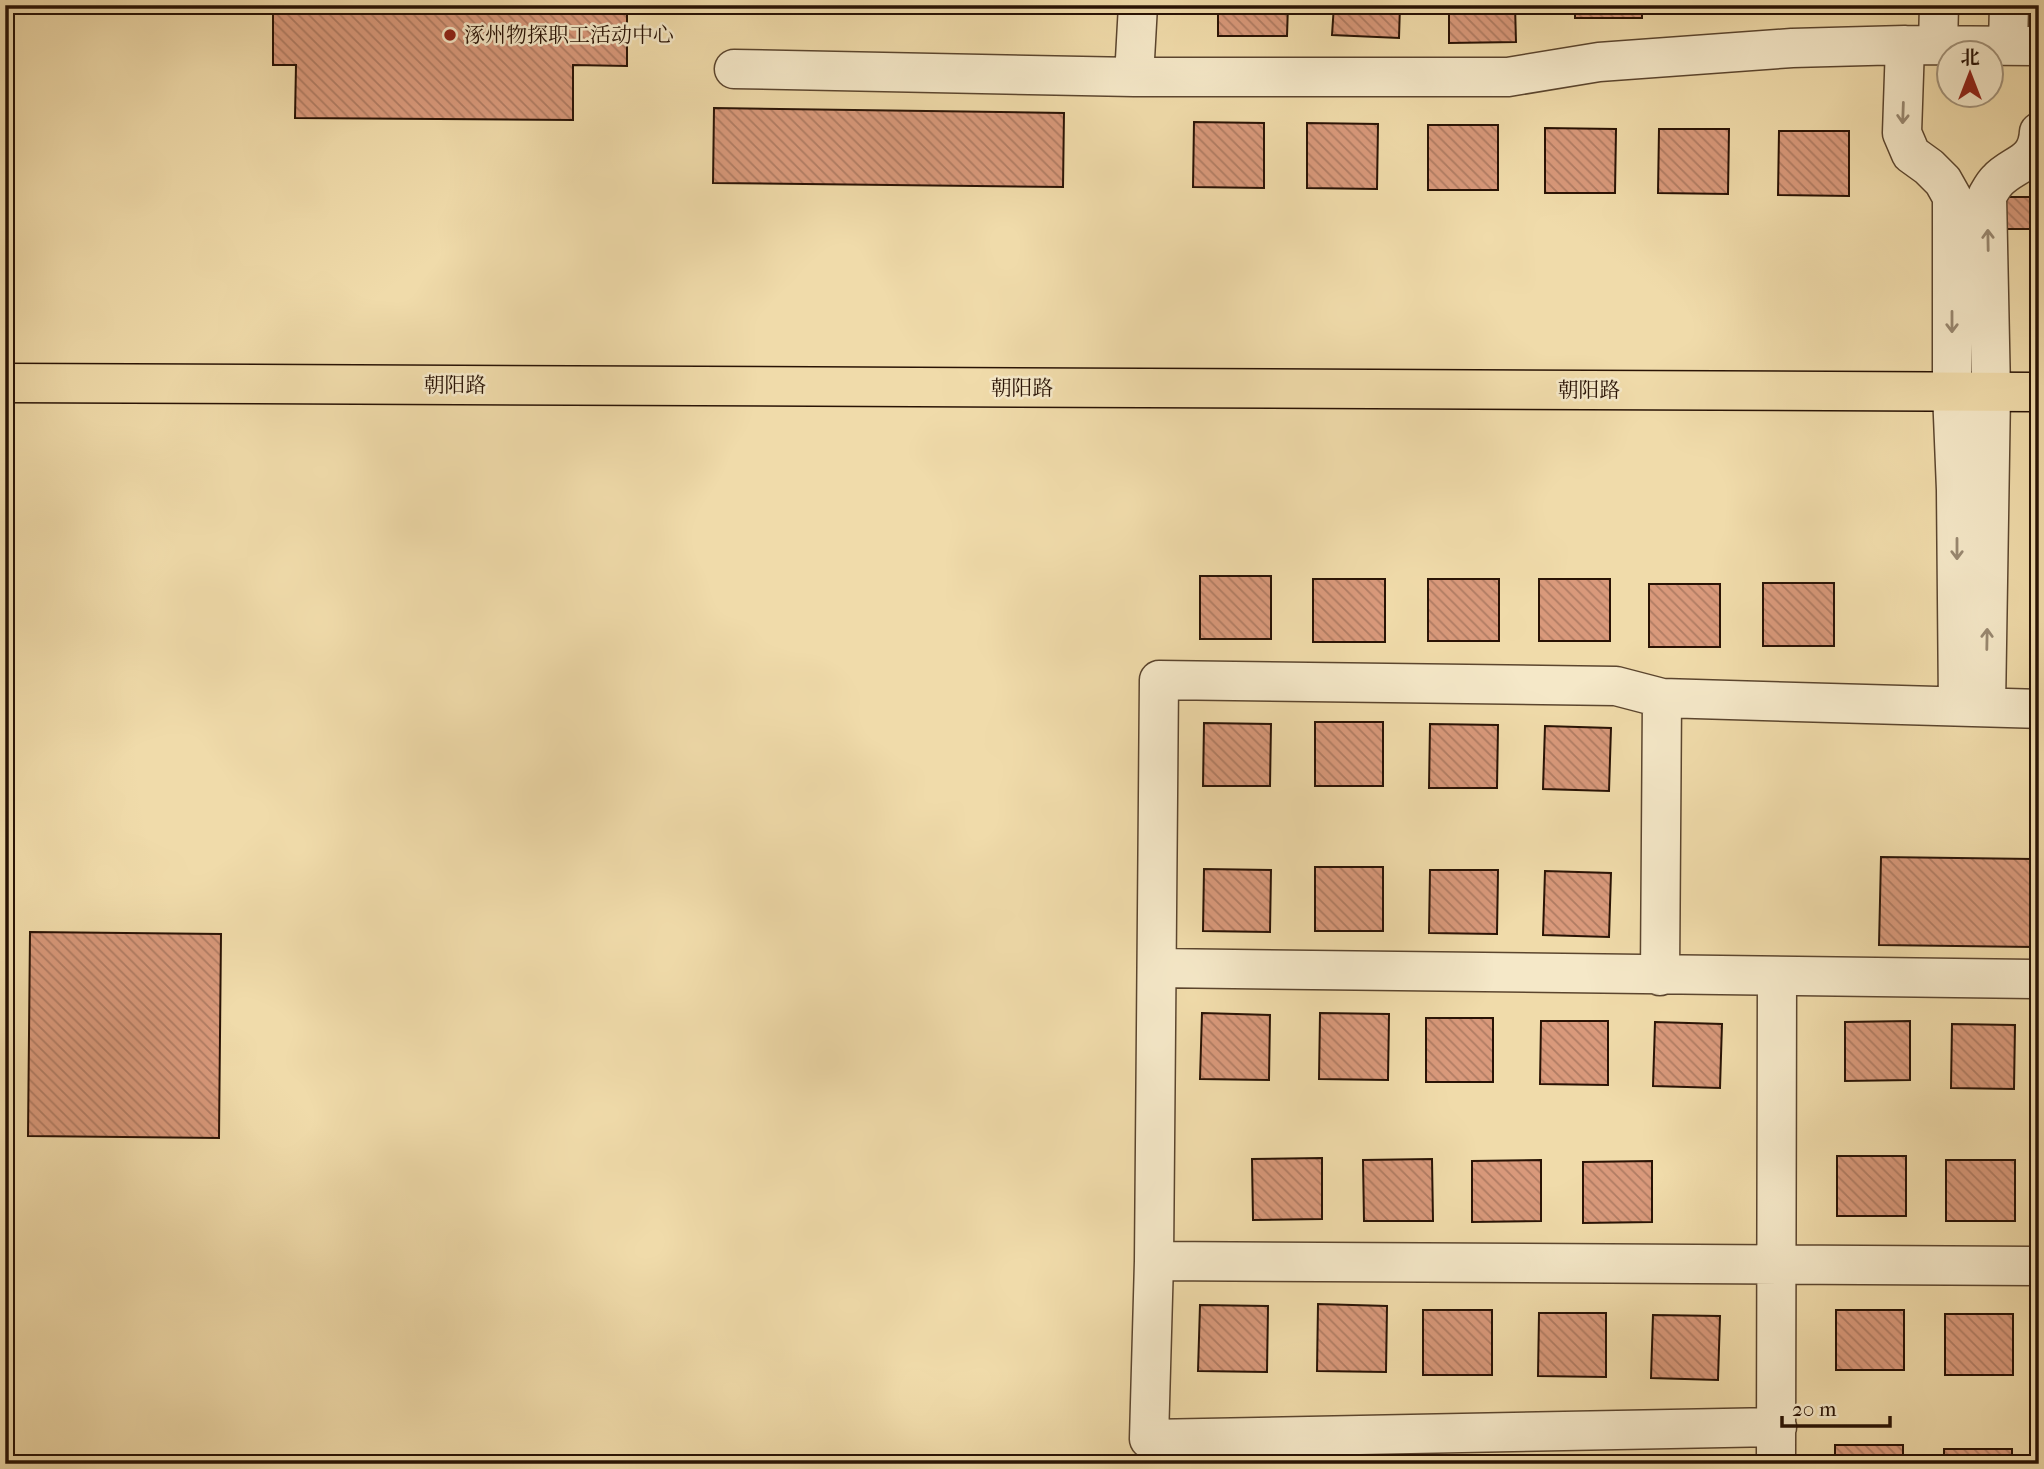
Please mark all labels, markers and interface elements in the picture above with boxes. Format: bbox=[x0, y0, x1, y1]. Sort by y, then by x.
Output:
place label: 涿州物探职工活动中心 bbox=[464, 23, 674, 47]
marker: 涿州物探职工活动中心 bbox=[442, 27, 458, 43]
north arrow bbox=[1936, 38, 2006, 108]
text: 北 bbox=[1960, 47, 1980, 69]
one-way arrow bbox=[1896, 101, 1909, 124]
one-way arrow bbox=[1981, 229, 1995, 252]
one-way arrow bbox=[1945, 310, 1959, 333]
street label: 朝阳路 bbox=[424, 373, 487, 397]
street label: 朝阳路 bbox=[991, 376, 1054, 400]
street label: 朝阳路 bbox=[1558, 378, 1621, 402]
one-way arrow bbox=[1950, 537, 1964, 560]
one-way arrow bbox=[1980, 628, 1993, 651]
scale bar bbox=[1782, 1385, 1890, 1429]
text: 20 m bbox=[1792, 1397, 1837, 1421]

